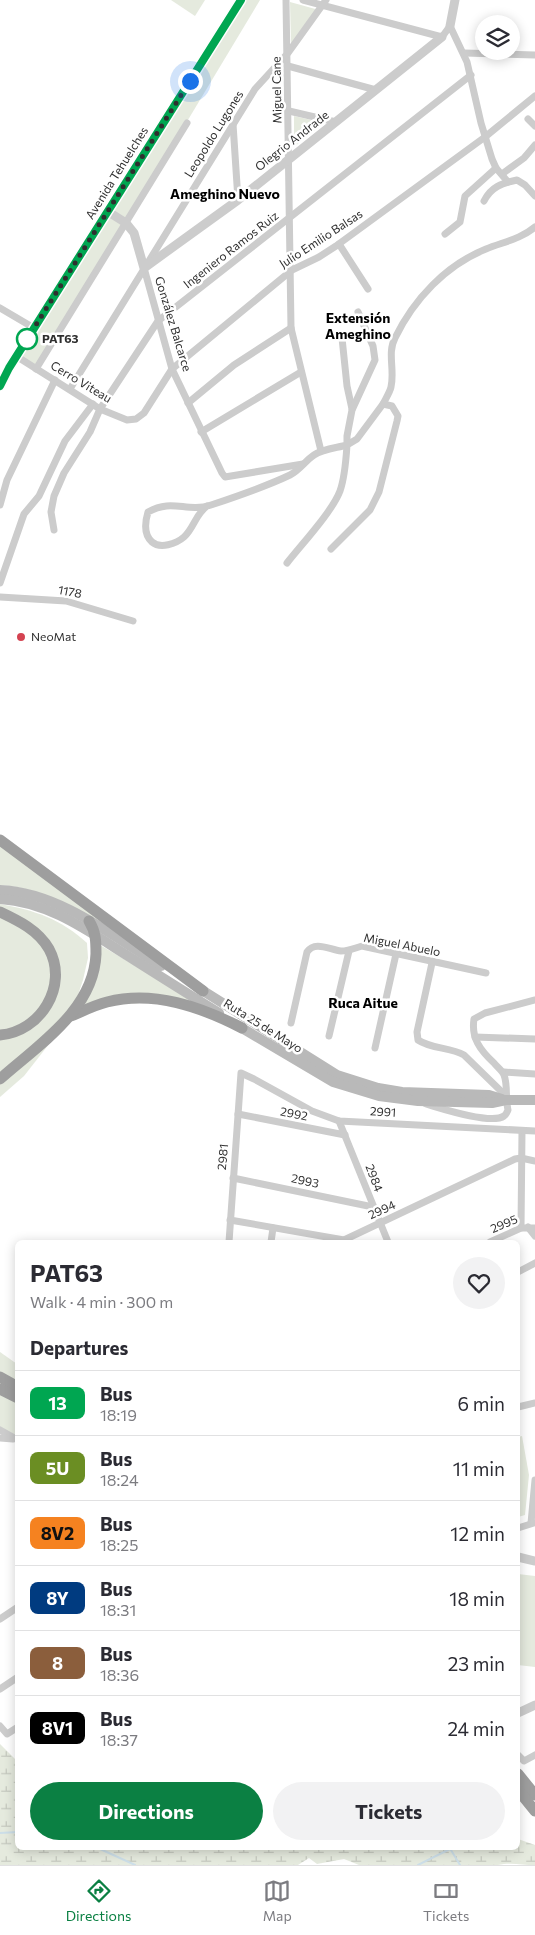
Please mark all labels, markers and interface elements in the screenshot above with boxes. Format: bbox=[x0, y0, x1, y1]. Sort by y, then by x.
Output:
map controls bbox=[475, 15, 520, 60]
button: layers bbox=[475, 15, 520, 60]
street label: Miguel Cane bbox=[268, 56, 284, 124]
your location bbox=[178, 69, 203, 94]
street label: Leopoldo Lugones bbox=[181, 87, 246, 180]
street label: Olegrio Andrade bbox=[252, 107, 331, 173]
street label: Avenida Tehuelches bbox=[82, 124, 150, 221]
district label: Ameghino Nuevo bbox=[170, 185, 280, 202]
street label: Julio Emilio Balsas bbox=[276, 206, 365, 271]
street label: Ingeniero Ramos Ruiz bbox=[180, 208, 281, 291]
street label: González Balcarce bbox=[153, 274, 195, 373]
district label: Extensión Ameghino bbox=[325, 309, 391, 342]
marker: PAT63 bbox=[16, 328, 38, 350]
place label: PAT63 bbox=[42, 331, 79, 345]
street label: Cerro Viteau bbox=[48, 357, 115, 405]
street label: 1178 bbox=[57, 582, 83, 600]
place label: NeoMat bbox=[31, 629, 76, 643]
marker: NeoMat bbox=[15, 631, 27, 643]
street label: Miguel Abuelo bbox=[363, 930, 442, 958]
district label: Ruca Aitue bbox=[328, 994, 398, 1011]
street label: Ruta 25 de Mayo bbox=[222, 995, 306, 1055]
street label: 2992 bbox=[279, 1103, 310, 1123]
street label: 2991 bbox=[370, 1103, 397, 1119]
street label: 2981 bbox=[214, 1143, 230, 1171]
street label: 2984 bbox=[363, 1162, 387, 1193]
street label: 2993 bbox=[290, 1170, 321, 1190]
street label: 2994 bbox=[366, 1197, 397, 1221]
street label: 2995 bbox=[488, 1211, 519, 1235]
button: heart bbox=[453, 1257, 505, 1309]
text: PAT63 bbox=[30, 1258, 103, 1287]
text: Walk · 4 min · 300 m bbox=[30, 1292, 173, 1311]
text: Departures bbox=[30, 1336, 128, 1359]
text: Bus bbox=[100, 1382, 132, 1405]
text: 13 bbox=[48, 1392, 67, 1414]
text: 6 min bbox=[457, 1392, 505, 1415]
text: 18:19 bbox=[100, 1405, 137, 1424]
text: Bus bbox=[100, 1447, 132, 1470]
text: 5U bbox=[46, 1457, 69, 1479]
text: 11 min bbox=[453, 1457, 505, 1480]
text: 18:24 bbox=[100, 1470, 139, 1489]
text: Bus bbox=[100, 1512, 132, 1535]
text: 8V2 bbox=[41, 1522, 74, 1544]
text: 12 min bbox=[450, 1522, 505, 1545]
text: 18:25 bbox=[100, 1535, 138, 1554]
text: Bus bbox=[100, 1577, 132, 1600]
text: 8Y bbox=[46, 1587, 69, 1609]
text: 18 min bbox=[449, 1587, 505, 1610]
text: 18:31 bbox=[100, 1600, 136, 1619]
text: Bus bbox=[100, 1642, 132, 1665]
text: 8 bbox=[52, 1652, 63, 1674]
text: 23 min bbox=[448, 1652, 505, 1675]
text: 18:36 bbox=[100, 1665, 139, 1684]
text: Bus bbox=[100, 1707, 132, 1730]
text: 8V1 bbox=[42, 1717, 73, 1739]
text: 24 min bbox=[447, 1717, 505, 1740]
text: 18:37 bbox=[100, 1730, 138, 1749]
button: Directions bbox=[30, 1782, 263, 1840]
button: Tickets bbox=[273, 1782, 505, 1840]
tab: Directions bbox=[66, 1877, 131, 1924]
tab: Map bbox=[263, 1877, 292, 1924]
tab: Tickets bbox=[423, 1877, 469, 1924]

